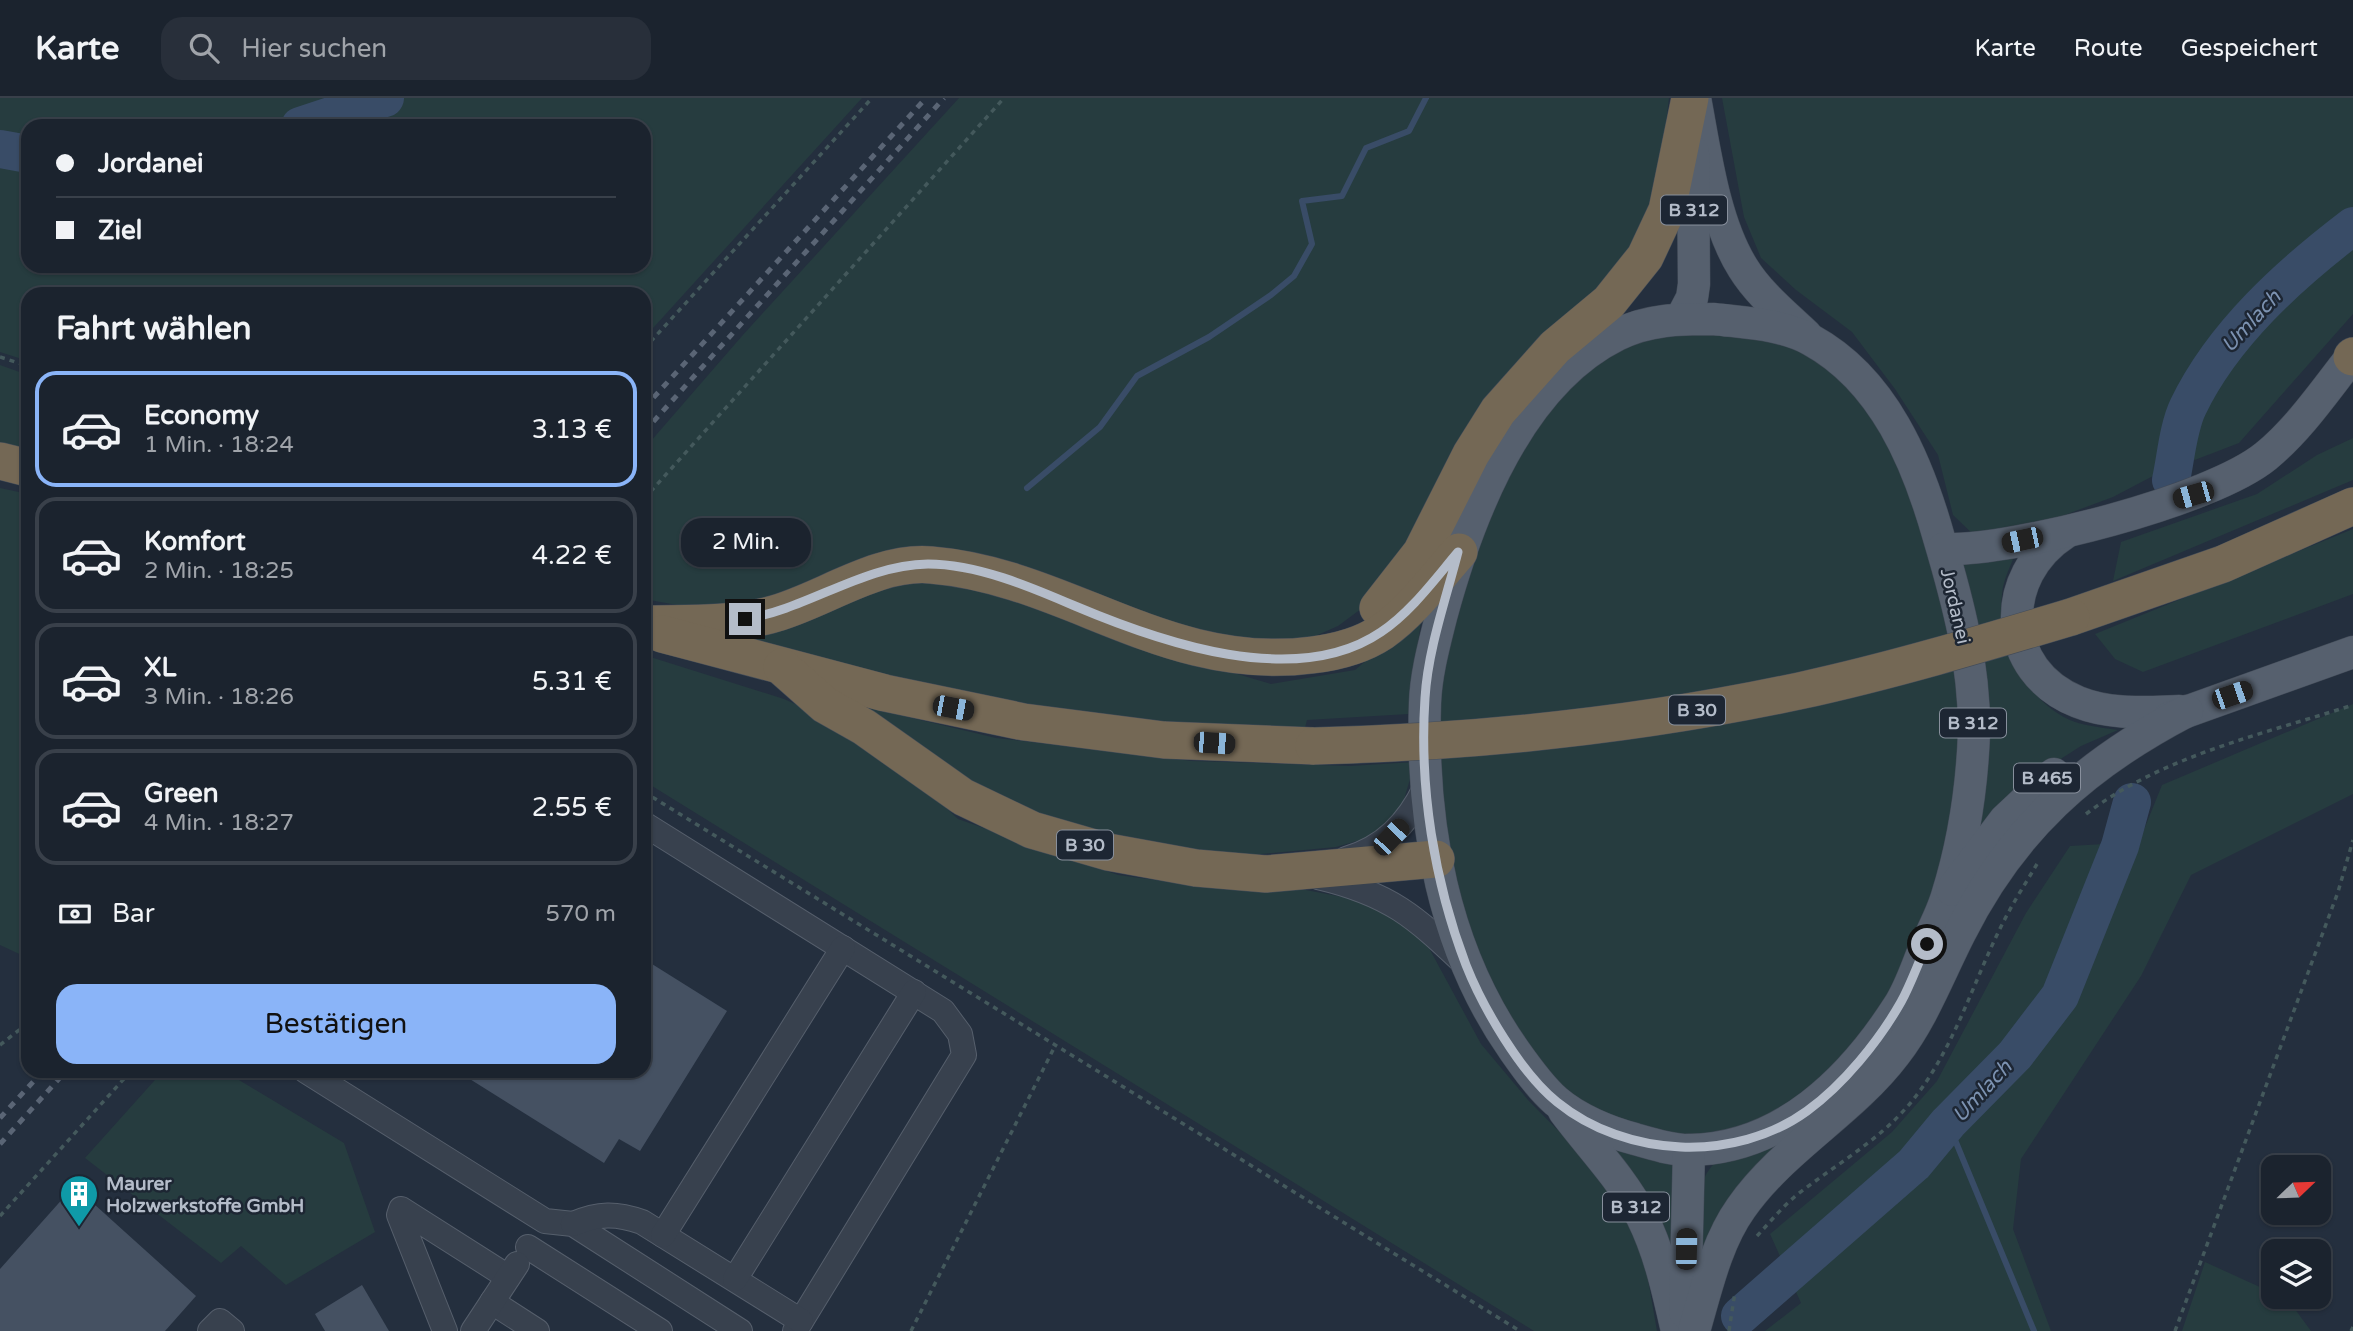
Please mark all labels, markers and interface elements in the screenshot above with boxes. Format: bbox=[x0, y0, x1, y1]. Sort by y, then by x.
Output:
search box bbox=[161, 17, 651, 80]
text: Karte bbox=[35, 29, 119, 68]
icon: search bbox=[185, 29, 223, 67]
text: Hier suchen bbox=[241, 33, 387, 64]
text: Karte bbox=[1974, 34, 2036, 63]
text: Route bbox=[2074, 34, 2143, 63]
text: Gespeichert bbox=[2181, 34, 2318, 63]
text: Jordanei bbox=[98, 148, 204, 179]
road number: B 312 bbox=[1661, 196, 1727, 225]
text: Ziel bbox=[98, 215, 142, 246]
water label: Umlach bbox=[2216, 284, 2287, 358]
text: Fahrt wählen bbox=[56, 310, 252, 348]
icon: car bbox=[60, 398, 123, 461]
text: Economy bbox=[144, 400, 259, 431]
text: 3.13 € bbox=[532, 414, 612, 445]
text: 1 Min. · 18:24 bbox=[144, 431, 294, 459]
car bbox=[2170, 479, 2217, 511]
callout: 2 Min. bbox=[680, 518, 810, 566]
icon: car bbox=[60, 524, 123, 587]
car bbox=[2000, 525, 2045, 555]
text: Komfort bbox=[144, 526, 246, 557]
text: 2 Min. bbox=[712, 528, 780, 556]
text: 4.22 € bbox=[532, 540, 612, 571]
text: 2 Min. · 18:25 bbox=[144, 557, 294, 585]
street label: Jordanei bbox=[1936, 566, 1974, 646]
route end bbox=[729, 603, 761, 635]
icon: car bbox=[60, 650, 123, 713]
text: XL bbox=[144, 652, 176, 683]
text: 5.31 € bbox=[532, 666, 612, 697]
car bbox=[2209, 678, 2256, 712]
text: 3 Min. · 18:26 bbox=[144, 683, 294, 711]
car bbox=[931, 694, 976, 722]
road number: B 30 bbox=[1669, 696, 1725, 724]
road number: B 312 bbox=[1940, 708, 2006, 738]
car bbox=[1193, 731, 1236, 755]
road number: B 465 bbox=[2014, 764, 2080, 792]
icon: car bbox=[60, 776, 123, 839]
text: Green bbox=[144, 778, 219, 809]
text: 2.55 € bbox=[532, 792, 612, 823]
text: 4 Min. · 18:27 bbox=[144, 809, 294, 837]
car bbox=[1369, 815, 1414, 859]
road number: B 30 bbox=[1057, 830, 1113, 860]
icon: cash bbox=[56, 895, 94, 933]
text: Bar bbox=[112, 898, 155, 929]
text: 570 m bbox=[546, 900, 616, 928]
route start bbox=[1911, 928, 1943, 960]
button: Bestätigen bbox=[56, 984, 616, 1064]
water label: Umlach bbox=[1947, 1054, 2018, 1128]
north arrow bbox=[2261, 1155, 2331, 1225]
map controls bbox=[2261, 1155, 2331, 1309]
building icon: Maurer Holzwerkstoffe GmbH bbox=[58, 1173, 100, 1228]
place label: Maurer Holzwerkstoffe GmbH bbox=[106, 1173, 304, 1217]
road number: B 312 bbox=[1603, 1192, 1669, 1222]
car bbox=[1676, 1228, 1697, 1270]
button: layers bbox=[2261, 1239, 2331, 1309]

